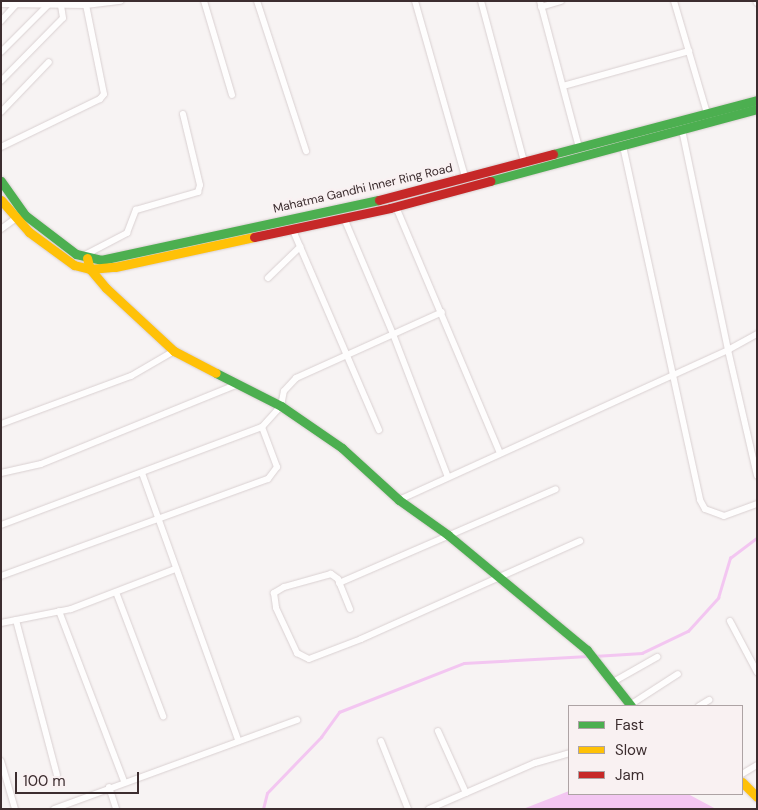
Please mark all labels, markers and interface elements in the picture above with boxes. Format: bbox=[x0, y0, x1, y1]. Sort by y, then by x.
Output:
street label: Mahatma Gandhi Inner Ring Road bbox=[272, 161, 454, 217]
legend bbox=[568, 705, 743, 795]
text: Fast bbox=[615, 715, 644, 735]
text: Slow bbox=[615, 740, 647, 760]
scale bar bbox=[18, 762, 141, 794]
text: Jam bbox=[615, 765, 644, 785]
text: 100 m bbox=[23, 771, 66, 791]

